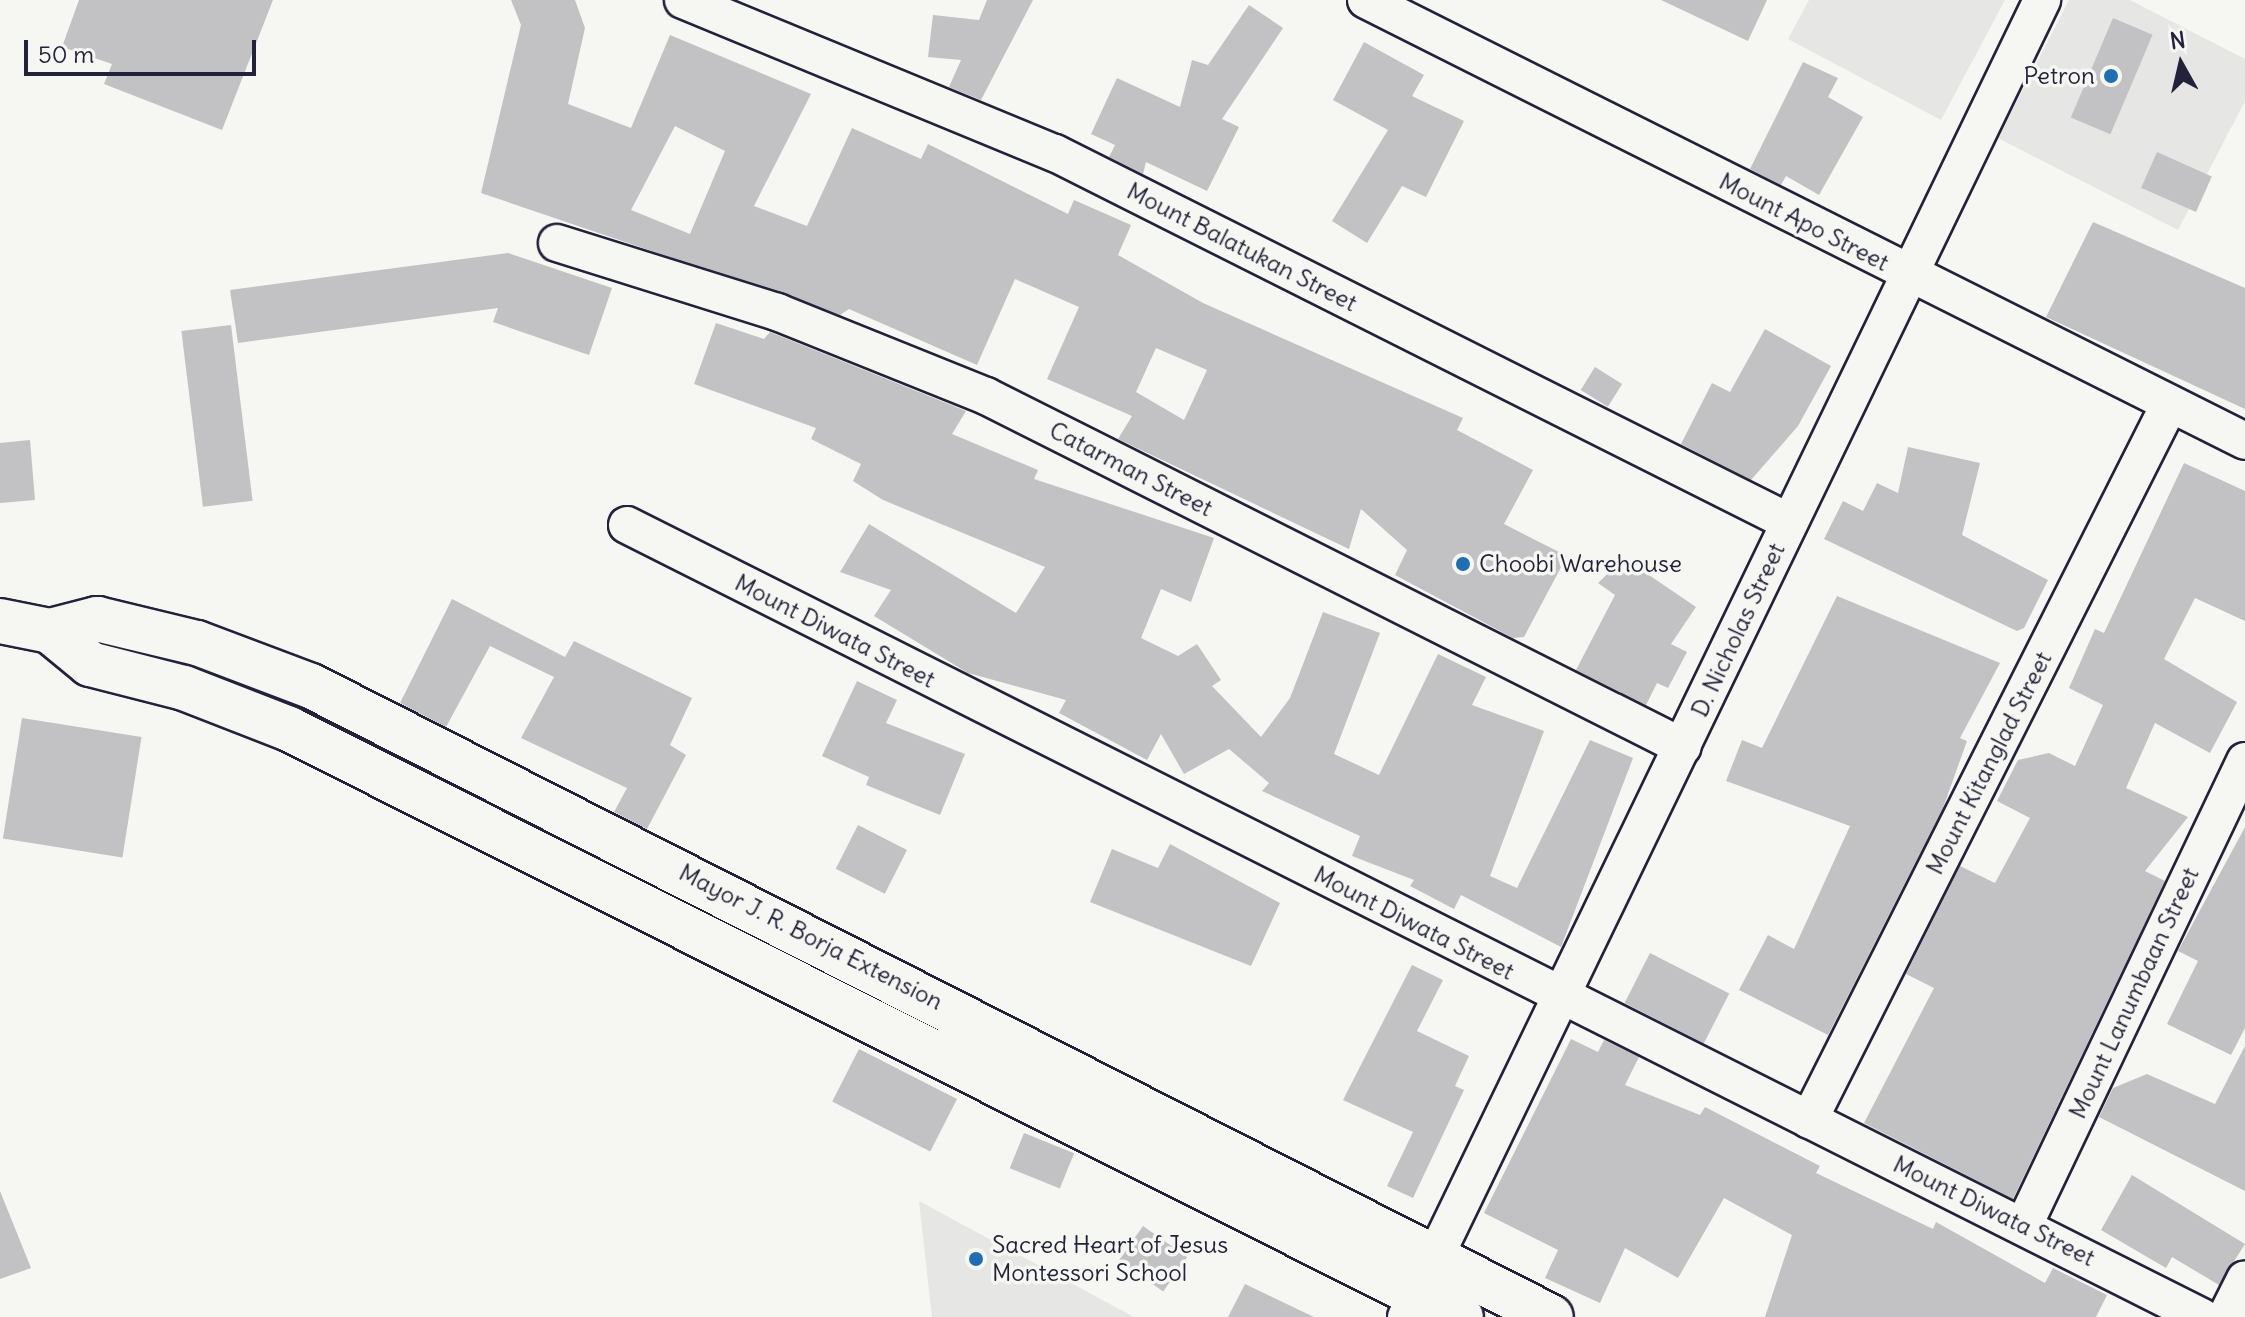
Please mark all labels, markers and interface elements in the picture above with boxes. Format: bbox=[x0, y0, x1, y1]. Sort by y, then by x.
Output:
scale bar bbox=[28, 24, 260, 74]
north arrow bbox=[2141, 24, 2221, 104]
text: N bbox=[2168, 25, 2187, 55]
text: 50 m bbox=[38, 39, 94, 69]
place label: Petron bbox=[2024, 62, 2095, 90]
marker: Petron bbox=[2102, 67, 2120, 85]
street label: Mount Apo Street bbox=[1714, 167, 1894, 277]
street label: Mount Balatukan Street bbox=[1122, 176, 1362, 318]
street label: Catarman Street bbox=[1045, 415, 1217, 523]
street label: D. Nicholas Street bbox=[1685, 538, 1791, 722]
place label: Choobi Warehouse bbox=[1479, 550, 1682, 578]
marker: Choobi Warehouse bbox=[1454, 555, 1472, 573]
street label: Mount Diwata Street bbox=[730, 568, 940, 694]
street label: Mount Kitanglad Street bbox=[1920, 647, 2058, 879]
street label: Mayor J. R. Borja Extension bbox=[674, 858, 948, 1016]
street label: Mount Diwata Street bbox=[1309, 860, 1519, 986]
street label: Mount Lanumbaan Street bbox=[2063, 863, 2205, 1123]
street label: Mount Diwata Street bbox=[1888, 1150, 2100, 1272]
place label: Sacred Heart of Jesus Montessori School bbox=[992, 1231, 1228, 1287]
marker: Sacred Heart of Jesus Montessori School bbox=[967, 1250, 985, 1268]

